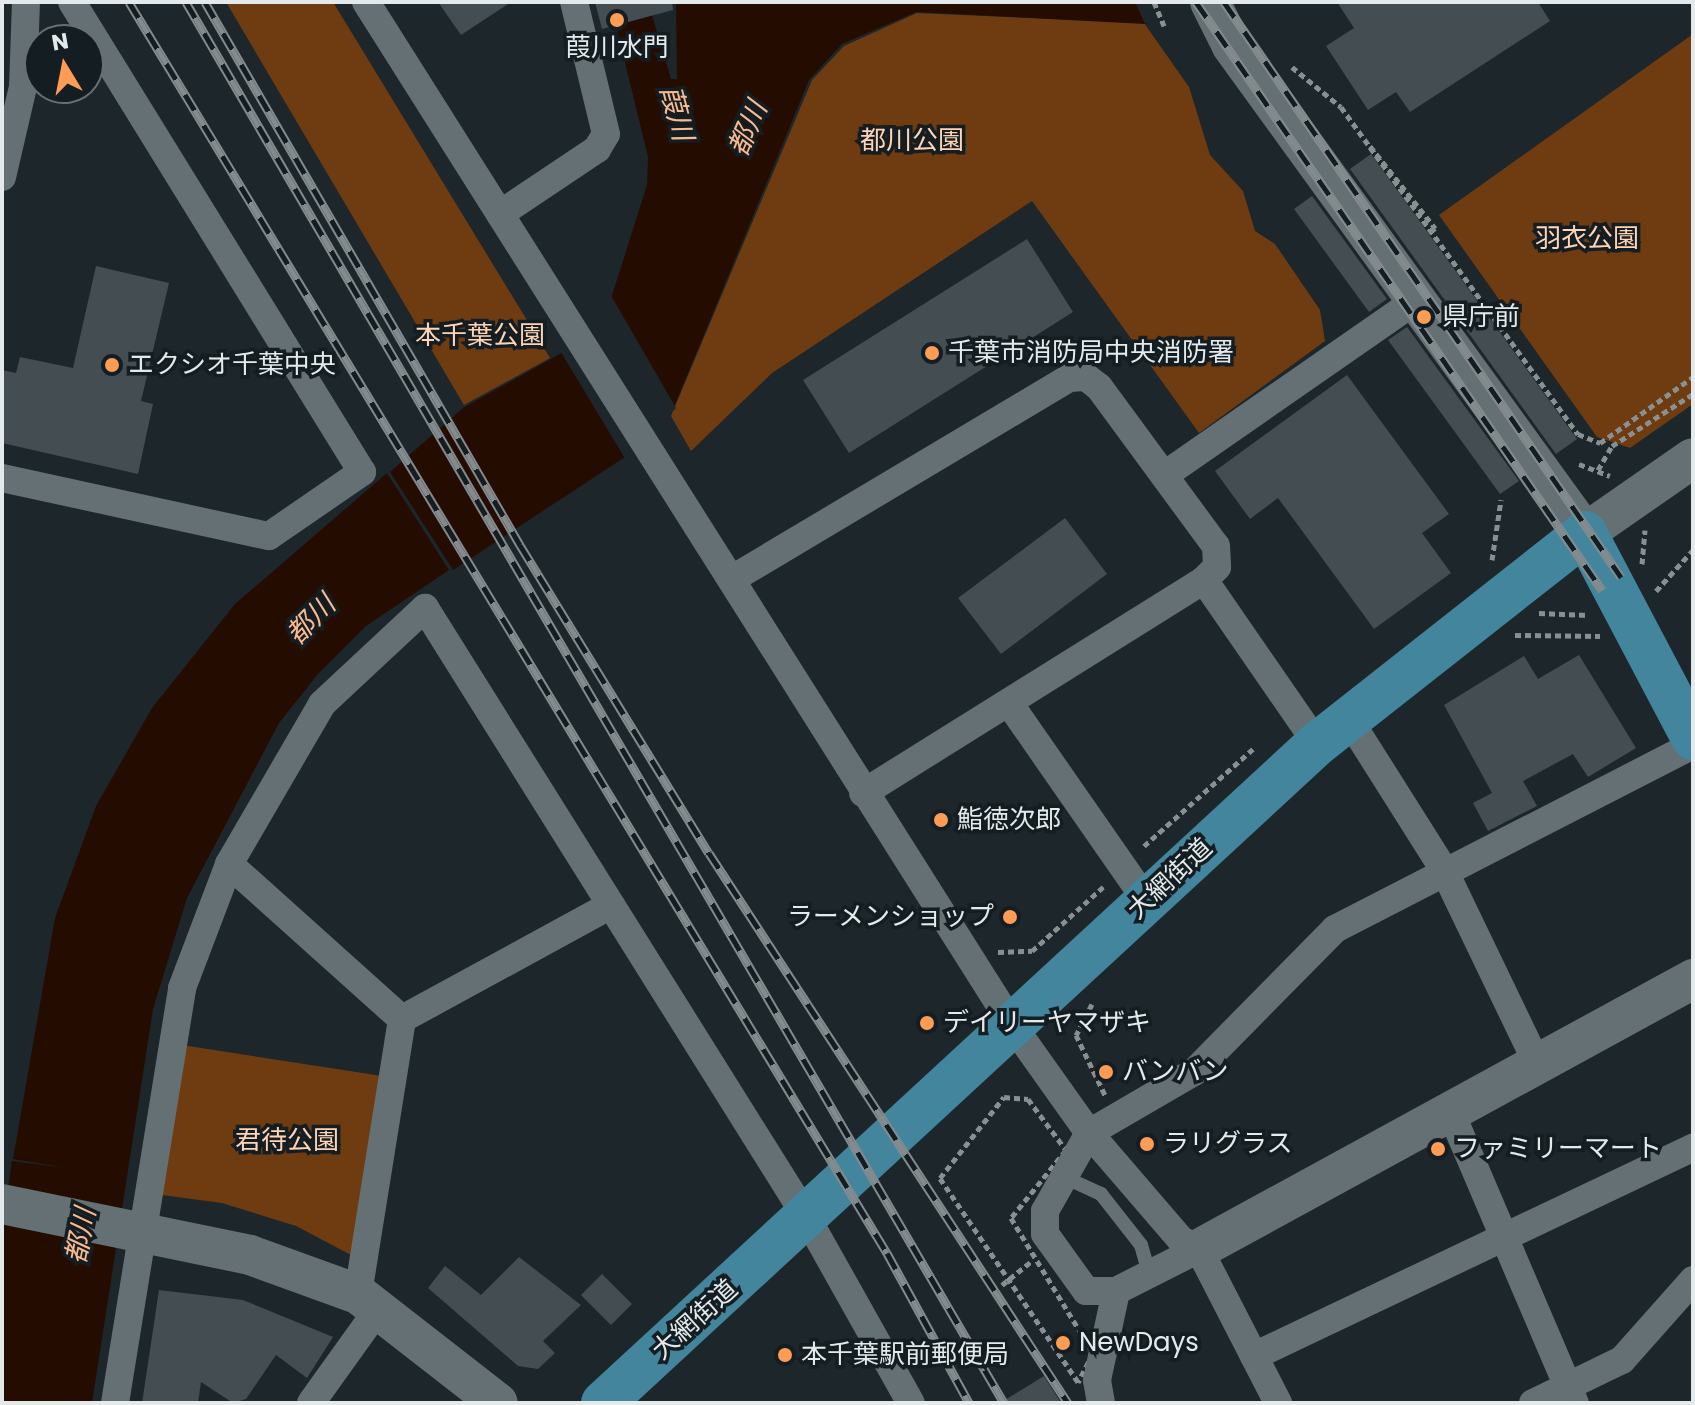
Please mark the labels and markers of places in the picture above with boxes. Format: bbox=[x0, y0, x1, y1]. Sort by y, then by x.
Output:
marker: 葭川水門 bbox=[608, 11, 626, 29]
place label: 葭川水門 bbox=[565, 32, 669, 64]
place label: 県庁前 bbox=[1442, 301, 1520, 333]
marker: 県庁前 bbox=[1413, 306, 1435, 328]
place label: 千葉市消防局中央消防署 bbox=[948, 337, 1234, 369]
marker: 千葉市消防局中央消防署 bbox=[923, 344, 941, 362]
place label: エクシオ千葉中央 bbox=[128, 349, 336, 381]
marker: エクシオ千葉中央 bbox=[103, 356, 121, 374]
place label: 鮨徳次郎 bbox=[957, 804, 1061, 836]
marker: 鮨徳次郎 bbox=[932, 811, 950, 829]
place label: ラーメンショップ bbox=[786, 901, 994, 933]
marker: ラーメンショップ bbox=[1001, 908, 1019, 926]
place label: デイリーヤマザキ bbox=[943, 1007, 1151, 1039]
marker: デイリーヤマザキ bbox=[918, 1014, 936, 1032]
place label: バンバン bbox=[1122, 1056, 1226, 1088]
marker: バンバン bbox=[1097, 1063, 1115, 1081]
place label: ラリグラス bbox=[1163, 1128, 1293, 1160]
place label: ファミリーマート bbox=[1454, 1133, 1662, 1165]
marker: ラリグラス bbox=[1138, 1135, 1156, 1153]
marker: ファミリーマート bbox=[1429, 1140, 1447, 1158]
place label: NewDays bbox=[1079, 1327, 1199, 1359]
marker: NewDays bbox=[1054, 1334, 1072, 1352]
place label: 本千葉駅前郵便局 bbox=[801, 1339, 1009, 1371]
marker: 本千葉駅前郵便局 bbox=[776, 1346, 794, 1364]

